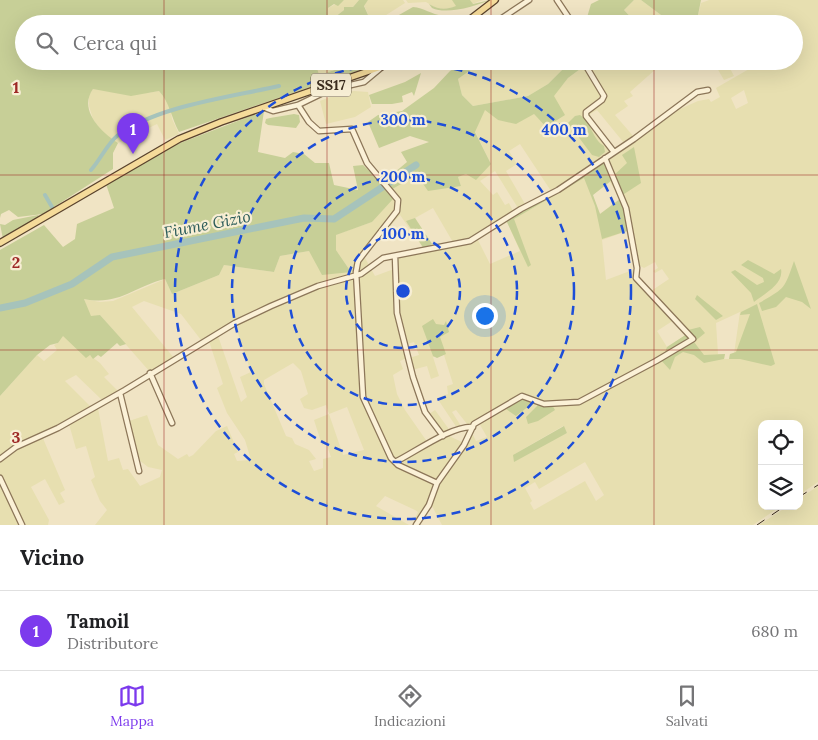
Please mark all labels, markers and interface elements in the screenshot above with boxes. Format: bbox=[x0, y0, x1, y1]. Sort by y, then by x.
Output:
search box bbox=[15, 15, 803, 70]
icon: search bbox=[33, 29, 61, 57]
text: Cerca qui bbox=[73, 31, 157, 55]
road number: SS17 bbox=[311, 74, 351, 96]
text: 1 bbox=[13, 77, 19, 97]
text: 300 m bbox=[380, 110, 426, 129]
pin: 1 bbox=[117, 113, 149, 154]
text: 400 m bbox=[541, 120, 587, 139]
text: 200 m bbox=[381, 167, 426, 186]
water label: Fiume Gizio bbox=[162, 206, 252, 242]
text: 100 m bbox=[382, 224, 425, 243]
text: 2 bbox=[12, 252, 20, 272]
centre of rings bbox=[394, 282, 412, 300]
your location bbox=[472, 303, 498, 329]
map controls bbox=[758, 420, 803, 510]
button: locate bbox=[758, 420, 803, 465]
text: 3 bbox=[12, 427, 21, 447]
button: layers bbox=[758, 465, 803, 510]
text: Vicino bbox=[20, 544, 84, 571]
text: Tamoil bbox=[67, 609, 129, 633]
text: 1 bbox=[33, 621, 39, 641]
text: 680 m bbox=[751, 621, 798, 641]
text: Distributore bbox=[67, 633, 158, 653]
tab: Mappa bbox=[110, 682, 154, 730]
tab: Indicazioni bbox=[374, 682, 446, 730]
tab: Salvati bbox=[666, 682, 708, 730]

